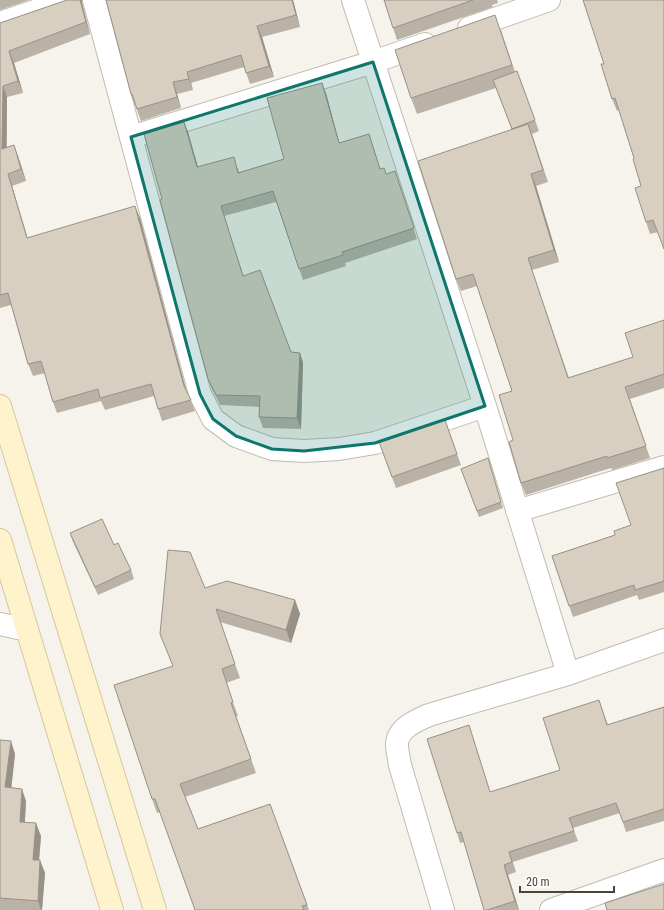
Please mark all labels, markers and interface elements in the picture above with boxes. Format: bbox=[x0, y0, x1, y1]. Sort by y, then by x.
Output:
scale bar bbox=[520, 868, 614, 894]
text: 20 m bbox=[526, 875, 550, 889]

